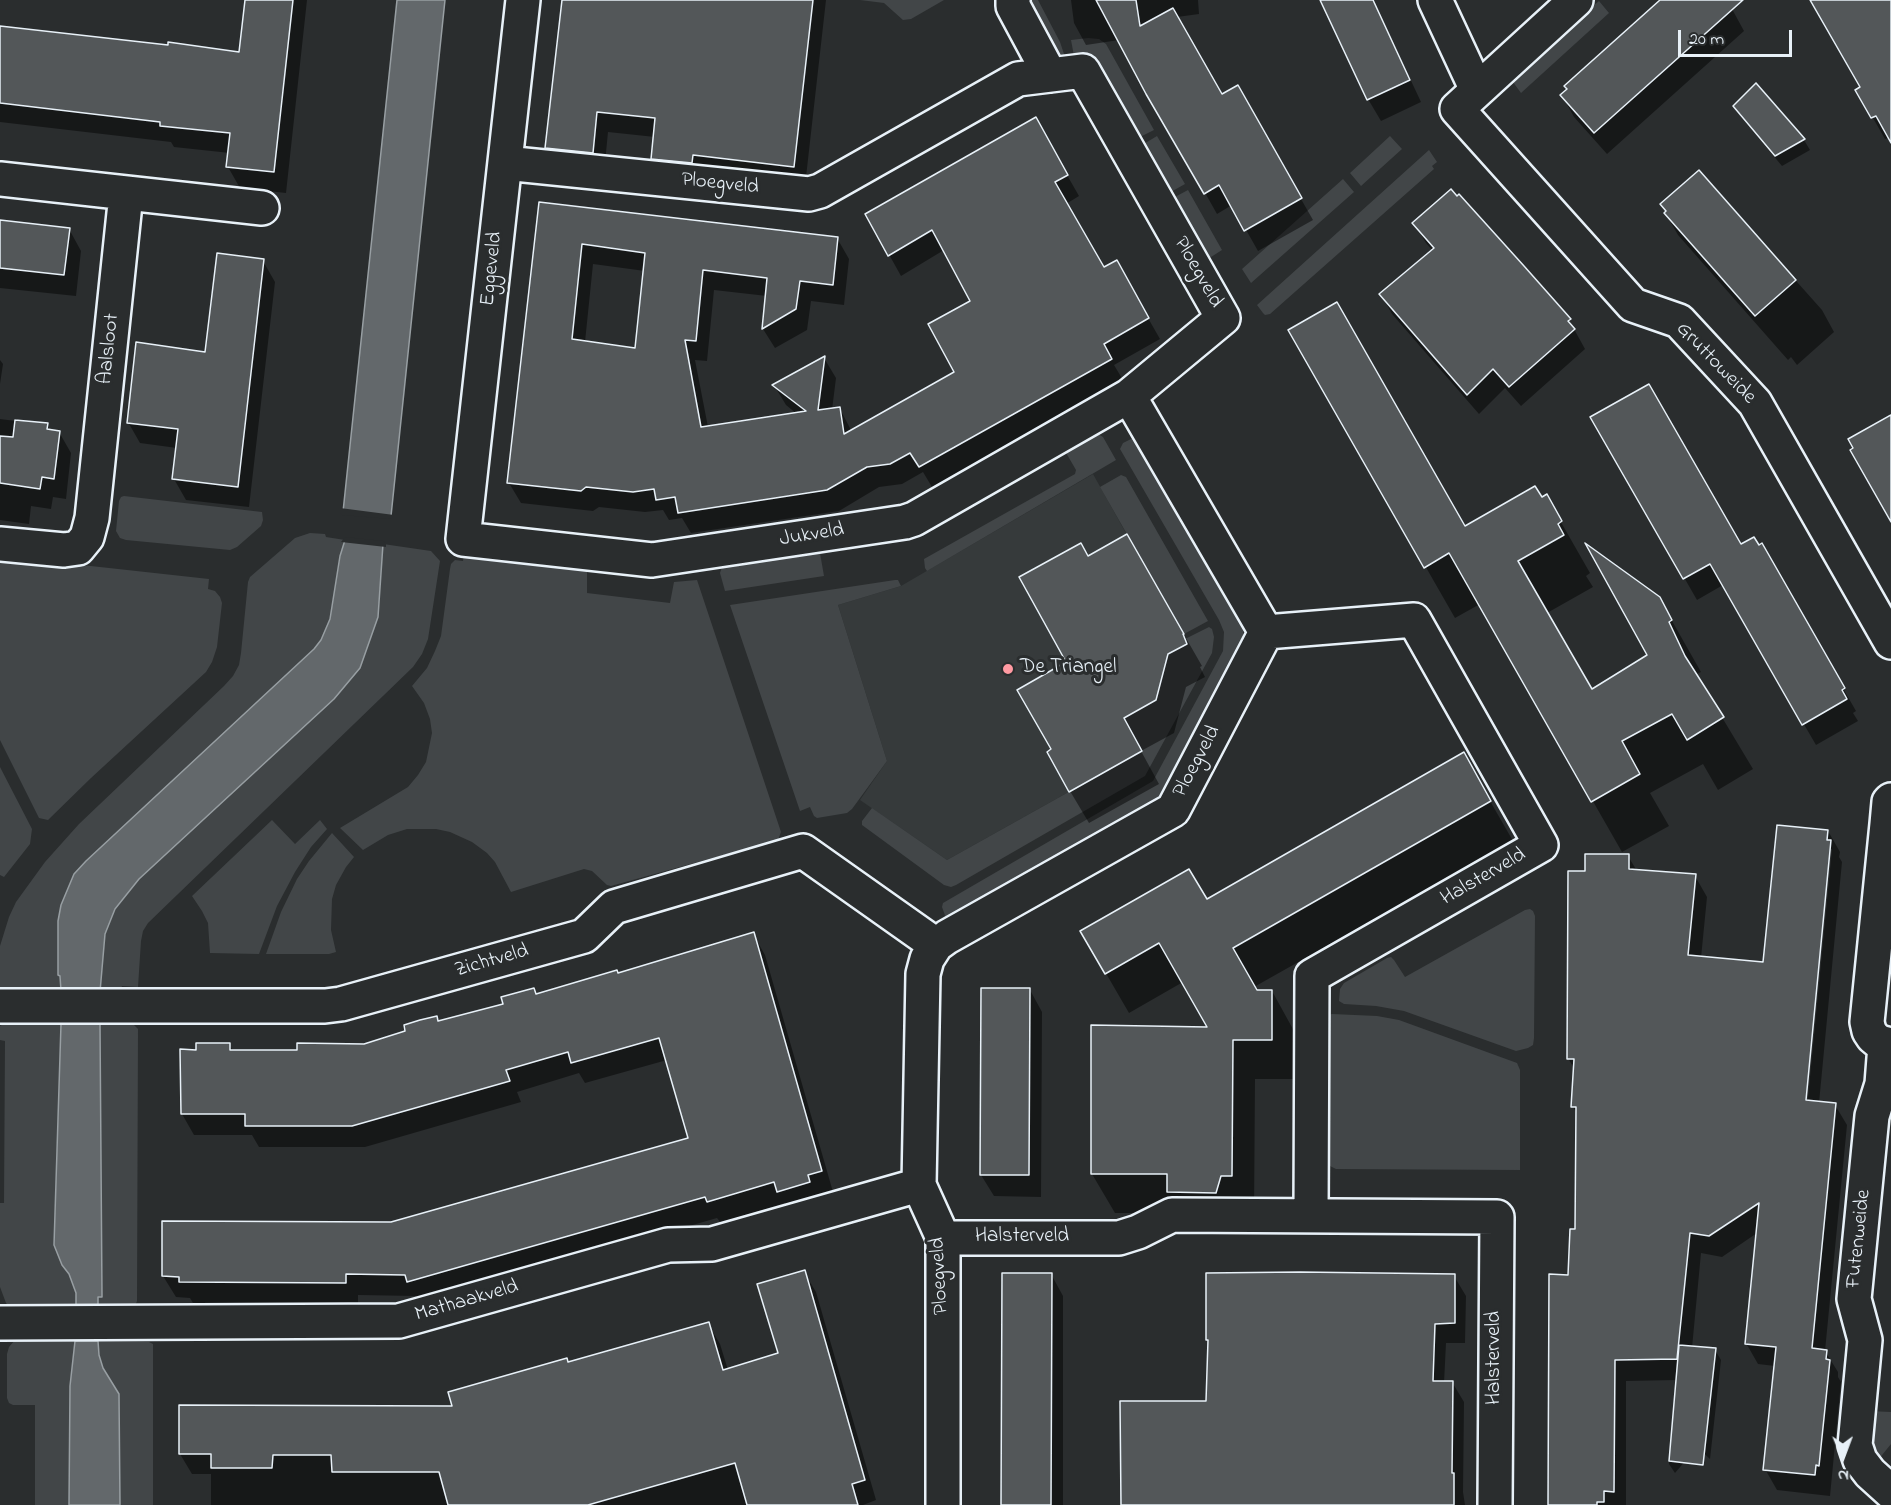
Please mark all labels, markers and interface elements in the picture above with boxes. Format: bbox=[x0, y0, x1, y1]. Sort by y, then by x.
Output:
scale bar bbox=[1681, 18, 1795, 56]
text: 20 m bbox=[1689, 27, 1724, 53]
street label: Ploegveld bbox=[680, 168, 760, 202]
street label: Eggeveld bbox=[477, 231, 509, 307]
street label: Ploegveld bbox=[1167, 233, 1227, 313]
street label: Aalsloot bbox=[94, 312, 126, 386]
street label: Gruttoweide bbox=[1670, 318, 1760, 410]
street label: Jukveld bbox=[778, 518, 846, 554]
place label: De Triangel bbox=[1020, 656, 1116, 682]
marker: De Triangel bbox=[1001, 662, 1015, 676]
street label: Ploegveld bbox=[1169, 722, 1227, 802]
street label: Halsterveld bbox=[1437, 844, 1531, 912]
street label: Zichtveld bbox=[452, 939, 532, 985]
street label: Futenweide bbox=[1842, 1188, 1878, 1290]
street label: Halsterveld bbox=[975, 1225, 1069, 1251]
street label: Ploegveld bbox=[926, 1237, 956, 1315]
street label: Mathaakveld bbox=[412, 1275, 522, 1329]
street label: Halsterveld bbox=[1483, 1311, 1509, 1405]
north arrow bbox=[1813, 1427, 1873, 1487]
text: N bbox=[1838, 1463, 1849, 1487]

